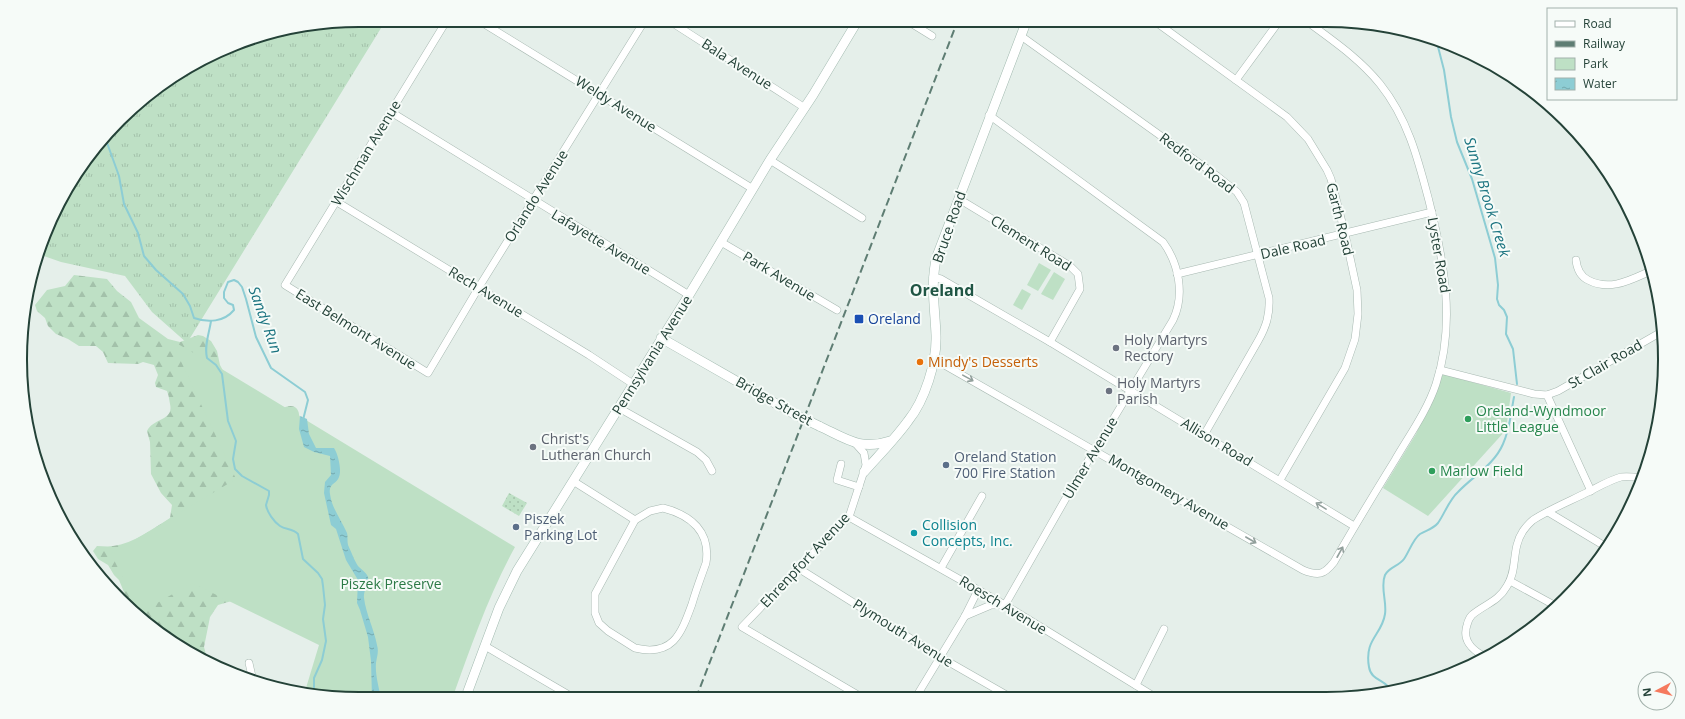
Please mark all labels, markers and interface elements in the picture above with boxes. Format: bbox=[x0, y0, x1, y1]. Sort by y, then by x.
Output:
legend bbox=[1547, 8, 1677, 100]
text: Road bbox=[1583, 15, 1612, 32]
street label: Bala Avenue bbox=[698, 34, 776, 94]
text: Railway bbox=[1583, 35, 1626, 52]
text: Park bbox=[1583, 55, 1609, 72]
street label: Weldy Avenue bbox=[572, 71, 661, 136]
text: Water bbox=[1583, 75, 1617, 92]
street label: Wischman Avenue bbox=[326, 96, 405, 209]
street label: Redford Road bbox=[1156, 128, 1239, 197]
water label: Sunny Brook Creek bbox=[1460, 134, 1516, 260]
street label: Orlando Avenue bbox=[499, 146, 572, 246]
street label: Garth Road bbox=[1322, 181, 1359, 257]
street label: Bruce Road bbox=[927, 188, 970, 265]
street label: Lafayette Avenue bbox=[548, 204, 655, 279]
street label: Clement Road bbox=[987, 210, 1075, 275]
street label: Lyster Road bbox=[1423, 216, 1456, 294]
street label: Dale Road bbox=[1258, 230, 1327, 263]
street label: Park Avenue bbox=[739, 246, 819, 305]
street label: Rech Avenue bbox=[445, 262, 527, 321]
district label: Oreland bbox=[910, 279, 974, 301]
water label: Sandy Run bbox=[245, 283, 287, 356]
street label: East Belmont Avenue bbox=[292, 284, 420, 373]
street label: Pennsylvania Avenue bbox=[607, 291, 696, 418]
place label: Oreland bbox=[868, 309, 921, 328]
marker: Oreland bbox=[853, 313, 865, 325]
place label: Holy Martyrs Rectory bbox=[1124, 330, 1208, 365]
street label: St Clair Road bbox=[1564, 335, 1645, 392]
marker: Holy Martyrs Rectory bbox=[1111, 343, 1121, 353]
place label: Mindy's Desserts bbox=[928, 352, 1039, 371]
marker: Mindy's Desserts bbox=[915, 357, 925, 367]
street label: Bridge Street bbox=[732, 372, 816, 429]
place label: Holy Martyrs Parish bbox=[1117, 373, 1201, 408]
one-way arrow bbox=[962, 375, 974, 383]
marker: Holy Martyrs Parish bbox=[1104, 386, 1114, 396]
place label: Oreland-Wyndmoor Little League bbox=[1476, 401, 1606, 436]
street label: Ulmer Avenue bbox=[1058, 413, 1122, 502]
street label: Allison Road bbox=[1178, 413, 1257, 470]
marker: Oreland-Wyndmoor Little League bbox=[1463, 414, 1473, 424]
place label: Christ's Lutheran Church bbox=[541, 429, 651, 464]
marker: Christ's Lutheran Church bbox=[528, 442, 538, 452]
place label: Oreland Station 700 Fire Station bbox=[954, 447, 1057, 482]
street label: Montgomery Avenue bbox=[1105, 449, 1233, 534]
marker: Oreland Station 700 Fire Station bbox=[941, 460, 951, 470]
place label: Marlow Field bbox=[1440, 461, 1523, 480]
marker: Marlow Field bbox=[1427, 466, 1437, 476]
one-way arrow bbox=[1315, 501, 1327, 509]
street label: Ehrenpfort Avenue bbox=[756, 508, 854, 611]
place label: Piszek Parking Lot bbox=[524, 509, 597, 544]
place label: Collision Concepts, Inc. bbox=[922, 515, 1013, 550]
marker: Piszek Parking Lot bbox=[511, 522, 521, 532]
marker: Collision Concepts, Inc. bbox=[909, 528, 919, 538]
one-way arrow bbox=[1245, 537, 1257, 545]
one-way arrow bbox=[1337, 546, 1344, 558]
street label: Roesch Avenue bbox=[956, 571, 1051, 638]
park label: Piszek Preserve bbox=[340, 574, 442, 593]
street label: Plymouth Avenue bbox=[850, 594, 957, 671]
north arrow bbox=[1637, 671, 1677, 711]
text: N bbox=[1639, 687, 1655, 698]

